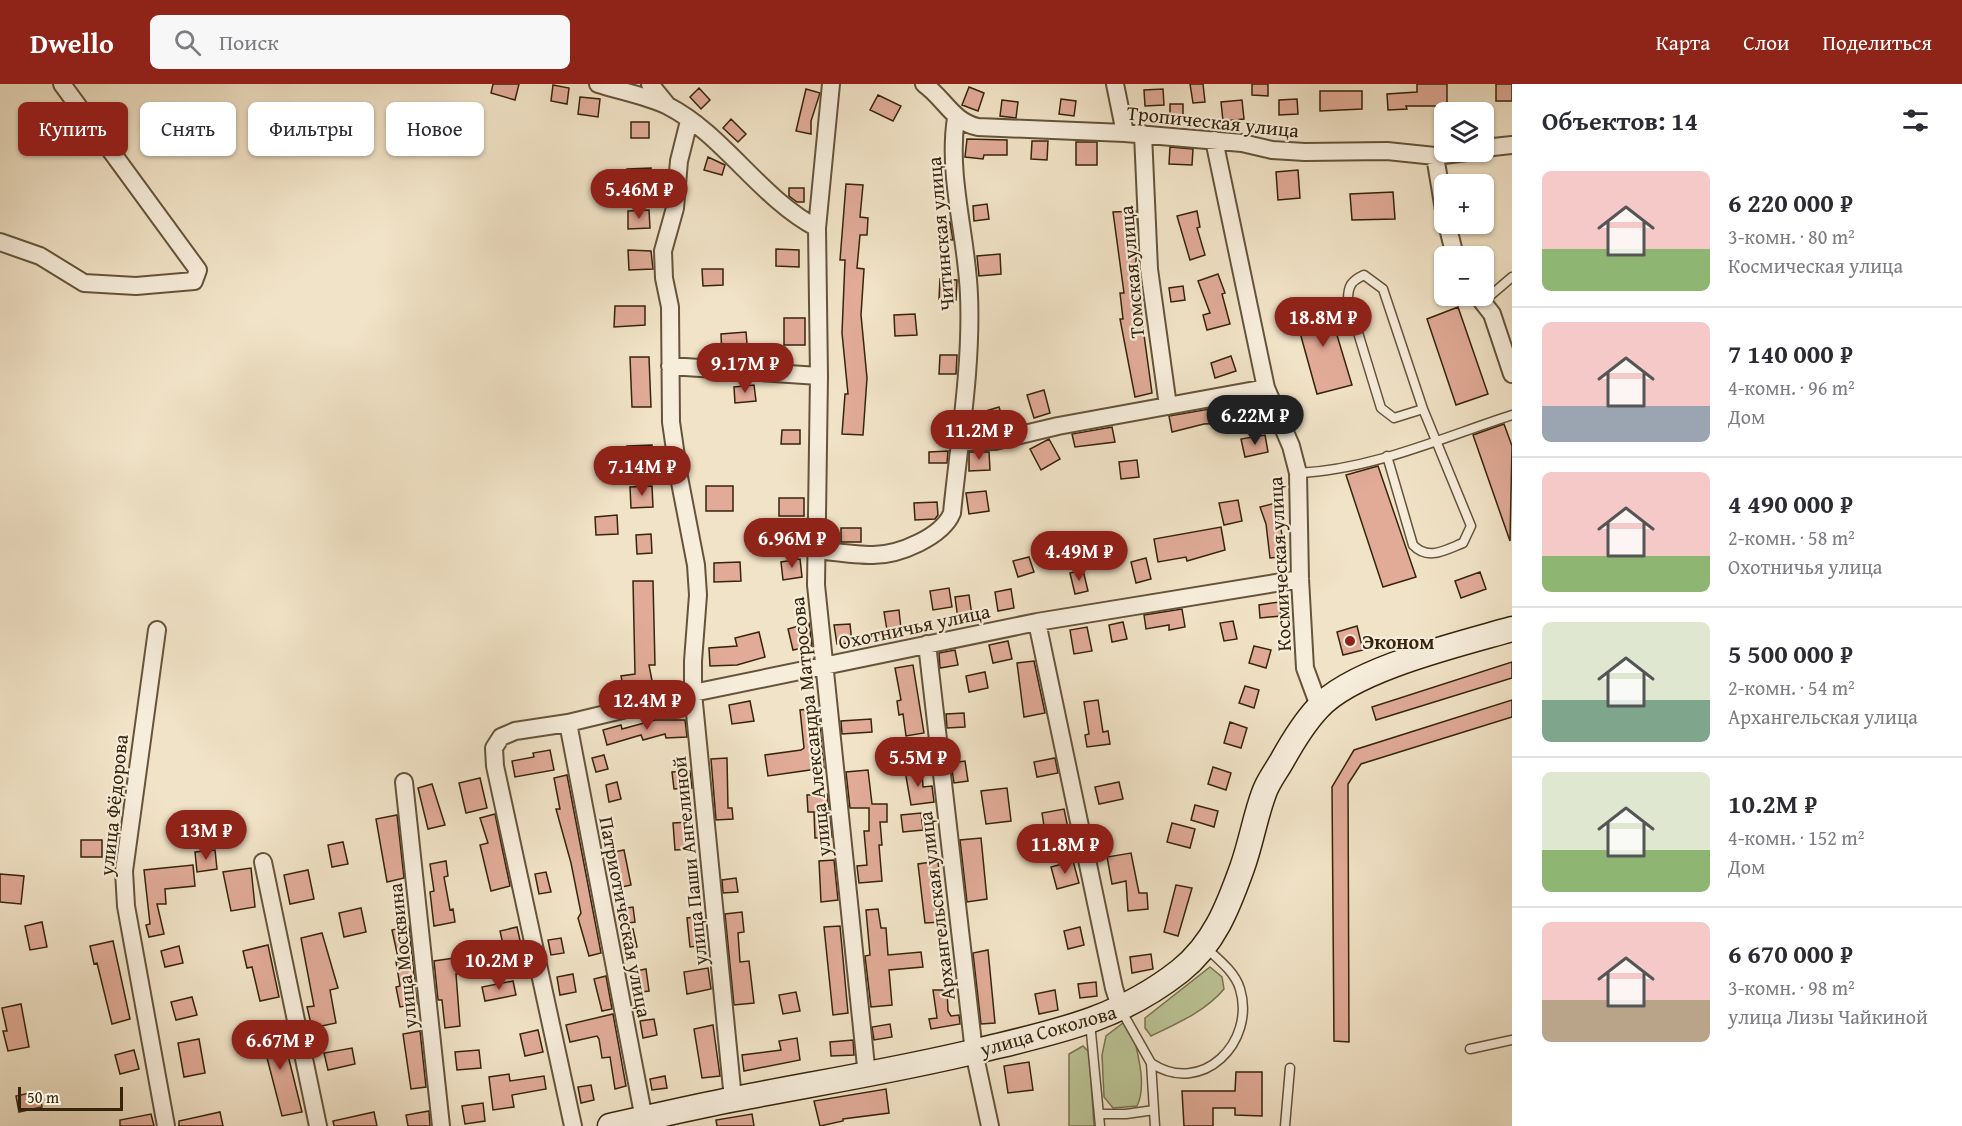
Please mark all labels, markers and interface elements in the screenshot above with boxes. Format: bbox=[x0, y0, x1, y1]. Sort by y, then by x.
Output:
search box bbox=[150, 15, 570, 69]
text: Dwello bbox=[30, 22, 114, 63]
icon: search bbox=[171, 26, 204, 59]
text: Поиск bbox=[219, 26, 279, 58]
text: Карта bbox=[1656, 27, 1710, 58]
text: Слои bbox=[1743, 27, 1789, 58]
text: Поделиться bbox=[1822, 27, 1932, 58]
street label: Тропическая улица bbox=[1126, 98, 1301, 145]
text: Объектов: 14 bbox=[1542, 101, 1698, 140]
chip: Купить bbox=[18, 102, 128, 156]
chip: Снять bbox=[140, 102, 236, 156]
chip: Фильтры bbox=[248, 102, 374, 156]
chip: Новое bbox=[386, 102, 484, 156]
map controls bbox=[1434, 102, 1494, 306]
button: layers bbox=[1434, 102, 1494, 162]
icon: filters bbox=[1899, 104, 1932, 137]
street label: Читинская улица bbox=[919, 155, 961, 312]
pin: 5.46M ₽ bbox=[584, 169, 694, 220]
text: 5.46M ₽ bbox=[605, 174, 673, 203]
button: + bbox=[1434, 174, 1494, 234]
text: 6 220 000 ₽ bbox=[1728, 183, 1853, 222]
icon: home bbox=[1590, 195, 1662, 267]
street label: Томская улица bbox=[1111, 204, 1151, 340]
text: 3-комн. · 80 m² bbox=[1728, 222, 1855, 251]
button: − bbox=[1434, 246, 1494, 306]
text: Космическая улица bbox=[1728, 251, 1903, 280]
pin: 18.8M ₽ bbox=[1268, 297, 1378, 348]
text: 18.8M ₽ bbox=[1289, 302, 1357, 331]
text: 7 140 000 ₽ bbox=[1728, 334, 1853, 373]
pin: 9.17M ₽ bbox=[690, 343, 800, 394]
icon: home bbox=[1590, 346, 1662, 418]
text: 9.17M ₽ bbox=[711, 348, 779, 377]
text: 4-комн. · 96 m² bbox=[1728, 373, 1855, 402]
pin: 6.22M ₽ bbox=[1200, 395, 1310, 446]
text: 6.22M ₽ bbox=[1221, 400, 1289, 429]
text: Дом bbox=[1728, 402, 1765, 431]
pin: 11.2M ₽ bbox=[924, 410, 1034, 461]
text: 11.2M ₽ bbox=[945, 415, 1013, 444]
pin: 7.14M ₽ bbox=[587, 446, 697, 497]
text: 7.14M ₽ bbox=[608, 451, 676, 480]
street label: Космическая улица bbox=[1260, 475, 1298, 652]
text: 4 490 000 ₽ bbox=[1728, 484, 1853, 523]
icon: home bbox=[1590, 496, 1662, 568]
pin: 6.96M ₽ bbox=[737, 518, 847, 569]
text: 6.96M ₽ bbox=[758, 523, 826, 552]
text: 2-комн. · 58 m² bbox=[1728, 523, 1855, 552]
pin: 4.49M ₽ bbox=[1024, 531, 1134, 582]
text: 4.49M ₽ bbox=[1045, 536, 1113, 565]
text: Охотничья улица bbox=[1728, 552, 1882, 581]
street label: улица Александра Матросова bbox=[782, 595, 838, 859]
street label: Охотничья улица bbox=[835, 596, 993, 656]
place label: Эконом bbox=[1362, 627, 1434, 656]
marker: Эконом bbox=[1343, 634, 1357, 648]
text: 5 500 000 ₽ bbox=[1728, 634, 1853, 673]
icon: home bbox=[1590, 646, 1662, 718]
text: 2-комн. · 54 m² bbox=[1728, 673, 1855, 702]
pin: 12.4M ₽ bbox=[592, 680, 702, 731]
text: 12.4M ₽ bbox=[613, 685, 681, 714]
text: Архангельская улица bbox=[1728, 702, 1918, 731]
street label: улица Фёдорова bbox=[91, 732, 135, 878]
pin: 5.5M ₽ bbox=[869, 737, 967, 788]
text: 5.5M ₽ bbox=[889, 742, 947, 771]
street label: улица Паши Ангелиной bbox=[664, 755, 715, 968]
text: 10.2M ₽ bbox=[1728, 784, 1817, 823]
icon: home bbox=[1590, 796, 1662, 868]
pin: 13M ₽ bbox=[164, 810, 248, 861]
street label: Архангельская улица bbox=[910, 810, 962, 1002]
street label: Патриотическая улица bbox=[592, 814, 660, 1020]
text: 13M ₽ bbox=[180, 815, 232, 844]
text: 4-комн. · 152 m² bbox=[1728, 823, 1864, 852]
pin: 11.8M ₽ bbox=[1010, 824, 1120, 875]
text: 11.8M ₽ bbox=[1031, 829, 1099, 858]
text: Дом bbox=[1728, 852, 1765, 881]
street label: улица Москвина bbox=[380, 881, 424, 1031]
text: 6 670 000 ₽ bbox=[1728, 934, 1853, 973]
pin: 10.2M ₽ bbox=[444, 940, 554, 991]
text: 10.2M ₽ bbox=[465, 945, 533, 974]
icon: home bbox=[1590, 946, 1662, 1018]
text: 3-комн. · 98 m² bbox=[1728, 973, 1855, 1002]
street label: улица Соколова bbox=[975, 997, 1120, 1064]
text: улица Лизы Чайкиной bbox=[1728, 1002, 1928, 1031]
pin: 6.67M ₽ bbox=[225, 1020, 335, 1071]
text: 6.67M ₽ bbox=[246, 1025, 314, 1054]
scale bar bbox=[18, 1084, 123, 1112]
text: 50 m bbox=[27, 1085, 59, 1109]

